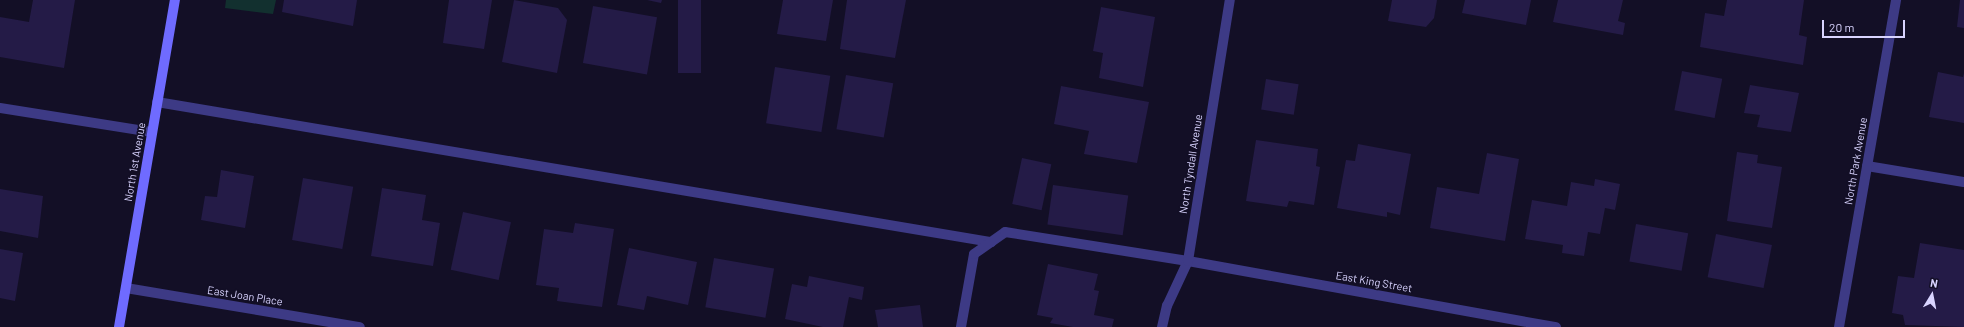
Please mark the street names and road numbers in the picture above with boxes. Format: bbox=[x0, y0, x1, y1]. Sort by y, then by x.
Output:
street label: North Tyndall Avenue bbox=[1177, 113, 1205, 215]
street label: North Park Avenue bbox=[1842, 116, 1870, 206]
street label: North 1st Avenue bbox=[122, 121, 148, 203]
street label: East King Street bbox=[1335, 269, 1413, 295]
street label: East Joan Place bbox=[206, 284, 284, 308]

